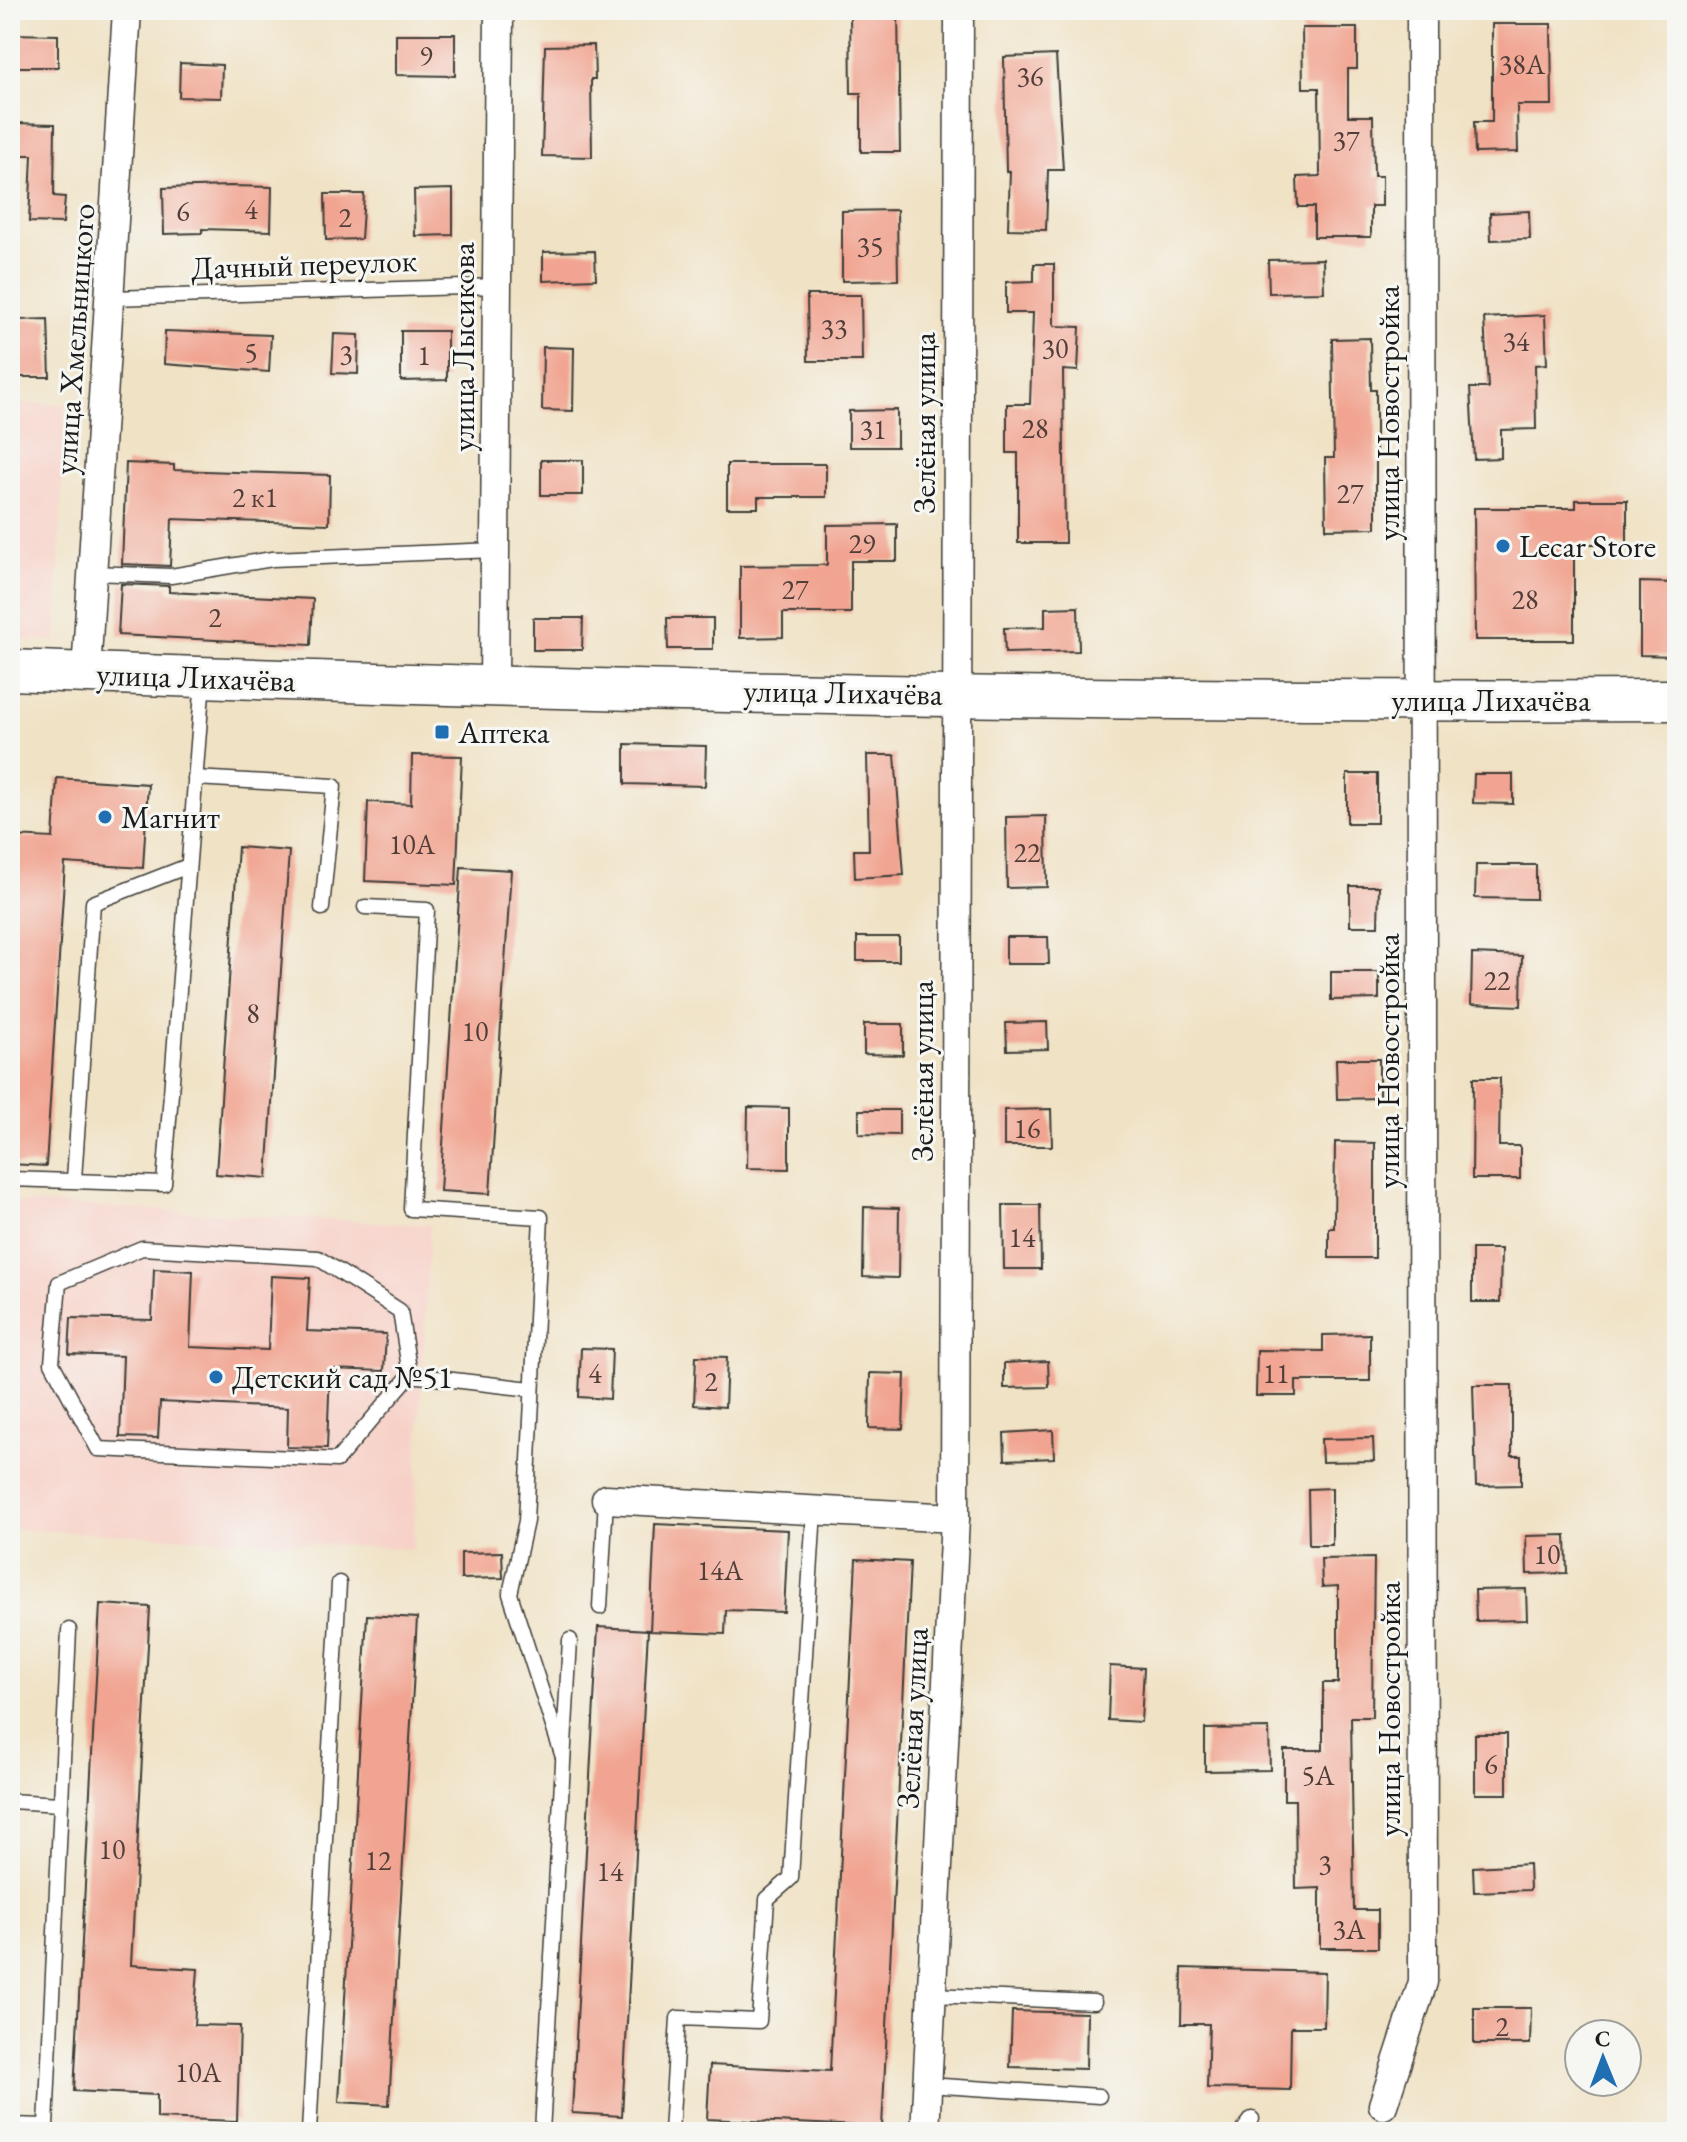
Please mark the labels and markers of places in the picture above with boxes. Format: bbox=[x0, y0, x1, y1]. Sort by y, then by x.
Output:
place label: Lecar Store bbox=[1519, 525, 1656, 567]
marker: Lecar Store bbox=[1494, 537, 1512, 555]
place label: Аптека bbox=[457, 711, 550, 753]
marker: Аптека bbox=[433, 723, 451, 741]
place label: Магнит bbox=[121, 796, 220, 838]
marker: Магнит bbox=[96, 808, 114, 826]
place label: Детский сад №51 bbox=[232, 1356, 453, 1398]
marker: Детский сад №51 bbox=[207, 1368, 225, 1386]

